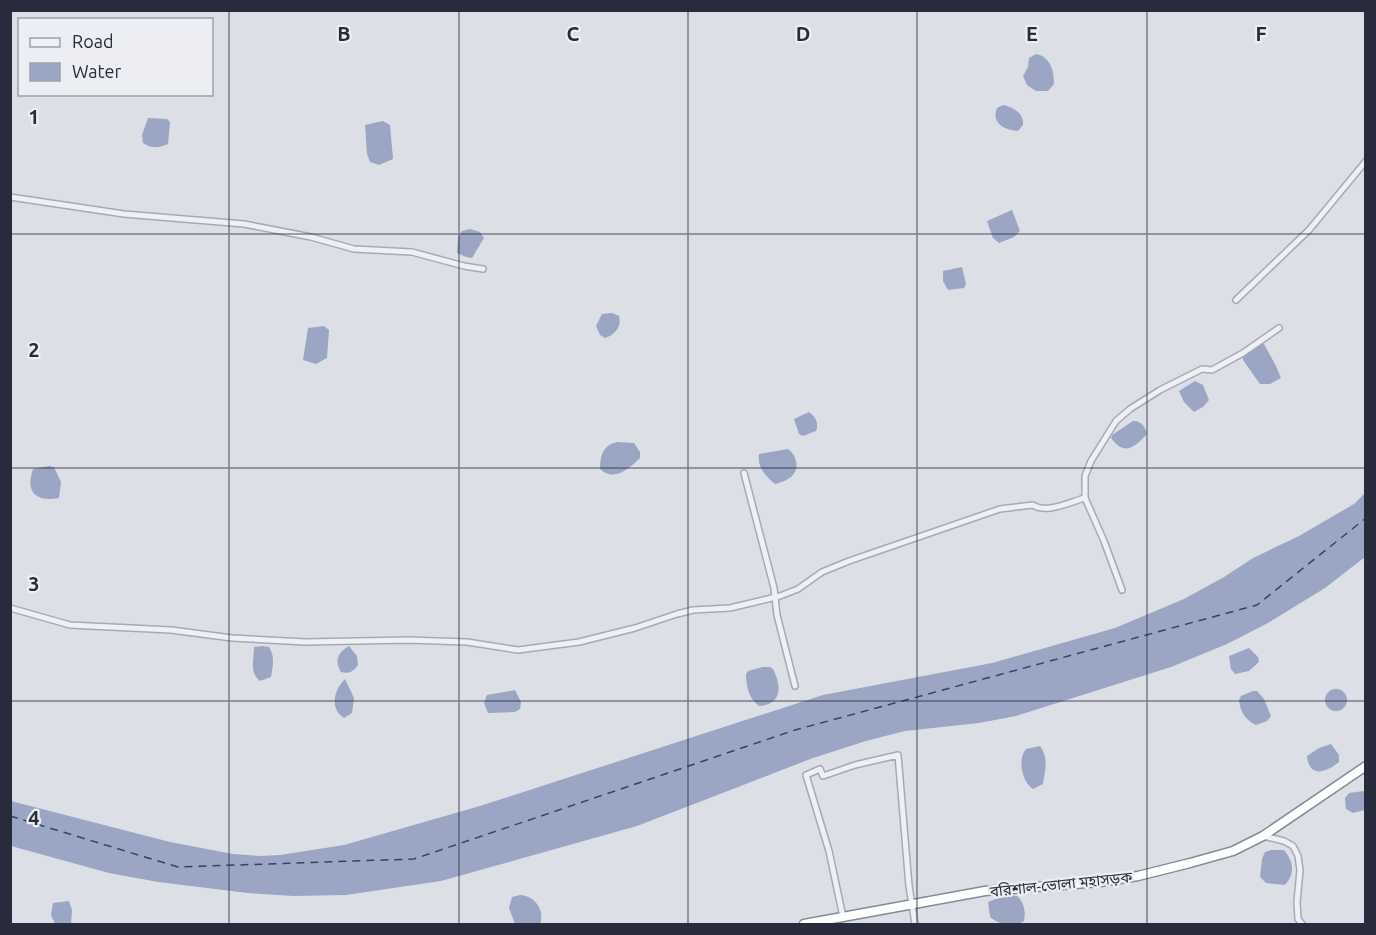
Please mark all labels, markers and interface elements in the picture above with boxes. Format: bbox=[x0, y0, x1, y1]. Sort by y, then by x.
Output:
legend bbox=[18, 18, 213, 96]
text: B bbox=[337, 22, 351, 45]
text: C bbox=[567, 22, 580, 45]
text: D bbox=[796, 22, 810, 45]
text: E bbox=[1026, 22, 1038, 45]
text: F bbox=[1255, 22, 1267, 45]
text: Road bbox=[72, 31, 114, 51]
text: Water bbox=[72, 61, 122, 81]
text: 1 bbox=[28, 105, 40, 128]
text: 2 bbox=[28, 338, 40, 361]
text: 3 bbox=[28, 572, 40, 595]
text: 4 bbox=[28, 806, 40, 829]
street label: বরিশাল-ভোলা মহাসড়ক bbox=[988, 868, 1134, 900]

